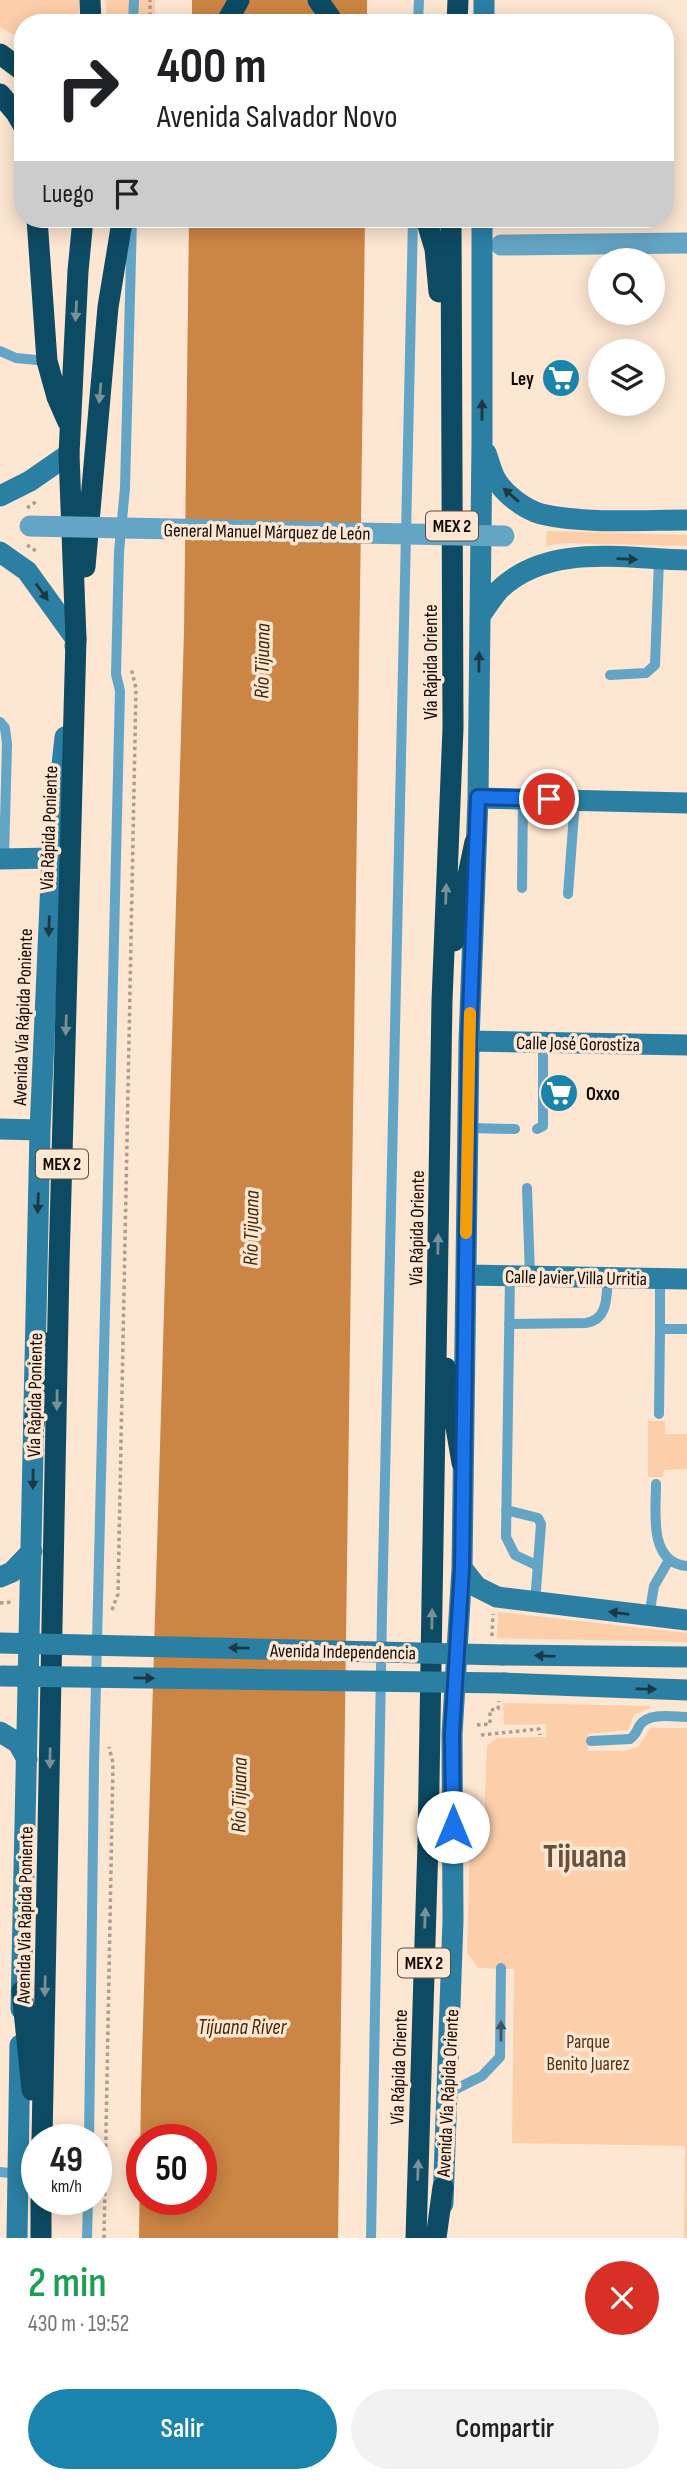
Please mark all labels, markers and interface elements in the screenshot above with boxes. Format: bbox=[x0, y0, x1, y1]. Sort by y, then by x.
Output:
text: 400 m bbox=[157, 38, 267, 97]
icon: right bbox=[42, 42, 133, 133]
text: Avenida Salvador Novo bbox=[157, 98, 398, 137]
icon: arrive bbox=[108, 175, 146, 213]
text: Luego bbox=[42, 179, 94, 210]
map controls bbox=[588, 248, 665, 416]
button: search bbox=[588, 248, 665, 325]
one-way arrow bbox=[70, 300, 81, 322]
button: layers bbox=[588, 339, 665, 416]
supermarket icon: Ley bbox=[540, 357, 582, 399]
place label: Ley bbox=[511, 368, 534, 391]
one-way arrow bbox=[95, 382, 106, 404]
one-way arrow bbox=[476, 398, 488, 420]
one-way arrow bbox=[502, 487, 520, 503]
road number: MEX 2 bbox=[426, 512, 478, 540]
street label: General Manuel Márquez de León bbox=[163, 519, 371, 546]
one-way arrow bbox=[616, 553, 638, 564]
one-way arrow bbox=[35, 583, 49, 601]
street label: Vía Rápida Oriente bbox=[420, 604, 443, 720]
water label: Río Tijuana bbox=[249, 623, 276, 699]
one-way arrow bbox=[473, 650, 485, 672]
street label: Vía Rápida Poniente bbox=[36, 765, 63, 891]
pin bbox=[519, 769, 579, 829]
icon: arrive bbox=[530, 780, 568, 818]
one-way arrow bbox=[440, 883, 451, 905]
one-way arrow bbox=[43, 915, 54, 937]
street label: Avenida Vía Rápida Poniente bbox=[9, 928, 38, 1107]
one-way arrow bbox=[60, 1015, 71, 1037]
street label: Calle José Gorostiza bbox=[516, 1032, 640, 1057]
supermarket icon: Oxxo bbox=[538, 1072, 580, 1114]
place label: Oxxo bbox=[586, 1083, 620, 1106]
road number: MEX 2 bbox=[36, 1149, 88, 1178]
street label: Vía Rápida Oriente bbox=[405, 1170, 430, 1286]
water label: Río Tijuana bbox=[238, 1190, 265, 1266]
one-way arrow bbox=[32, 1192, 44, 1214]
one-way arrow bbox=[432, 1232, 444, 1254]
street label: Calle Javier Villa Urritia bbox=[505, 1266, 647, 1291]
street label: Vía Rápida Poniente bbox=[23, 1332, 48, 1458]
one-way arrow bbox=[51, 1389, 62, 1411]
one-way arrow bbox=[27, 1468, 39, 1490]
one-way arrow bbox=[608, 1607, 630, 1618]
one-way arrow bbox=[426, 1608, 438, 1630]
street label: Avenida Independencia bbox=[269, 1640, 416, 1665]
one-way arrow bbox=[228, 1643, 250, 1654]
one-way arrow bbox=[534, 1650, 556, 1662]
one-way arrow bbox=[133, 1672, 155, 1684]
one-way arrow bbox=[635, 1683, 657, 1694]
one-way arrow bbox=[44, 1748, 55, 1770]
water label: Río Tijuana bbox=[226, 1757, 253, 1833]
position arrow bbox=[416, 1790, 490, 1864]
street label: Avenida Vía Rápida Poniente bbox=[12, 1826, 39, 2005]
district label: Tijuana bbox=[543, 1837, 627, 1877]
one-way arrow bbox=[420, 1907, 431, 1929]
road number: MEX 2 bbox=[398, 1949, 450, 1978]
one-way arrow bbox=[39, 1975, 51, 1997]
street label: Vía Rápida Oriente bbox=[386, 2009, 413, 2125]
street label: Avenida Vía Rápida Oriente bbox=[433, 2009, 464, 2179]
water label: Tijuana River bbox=[198, 2015, 287, 2040]
one-way arrow bbox=[495, 2019, 506, 2041]
park label: Parque Benito Juarez bbox=[546, 2031, 630, 2076]
speed limit sign: 50 bbox=[126, 2124, 217, 2215]
text: 49 bbox=[50, 2139, 83, 2182]
one-way arrow bbox=[412, 2159, 423, 2181]
text: km/h bbox=[51, 2176, 82, 2197]
text: 2 min bbox=[28, 2258, 107, 2309]
button: close bbox=[585, 2261, 659, 2335]
text: 430 m · 19:52 bbox=[28, 2310, 129, 2338]
button: Salir bbox=[28, 2389, 337, 2469]
button: Compartir bbox=[351, 2389, 659, 2469]

